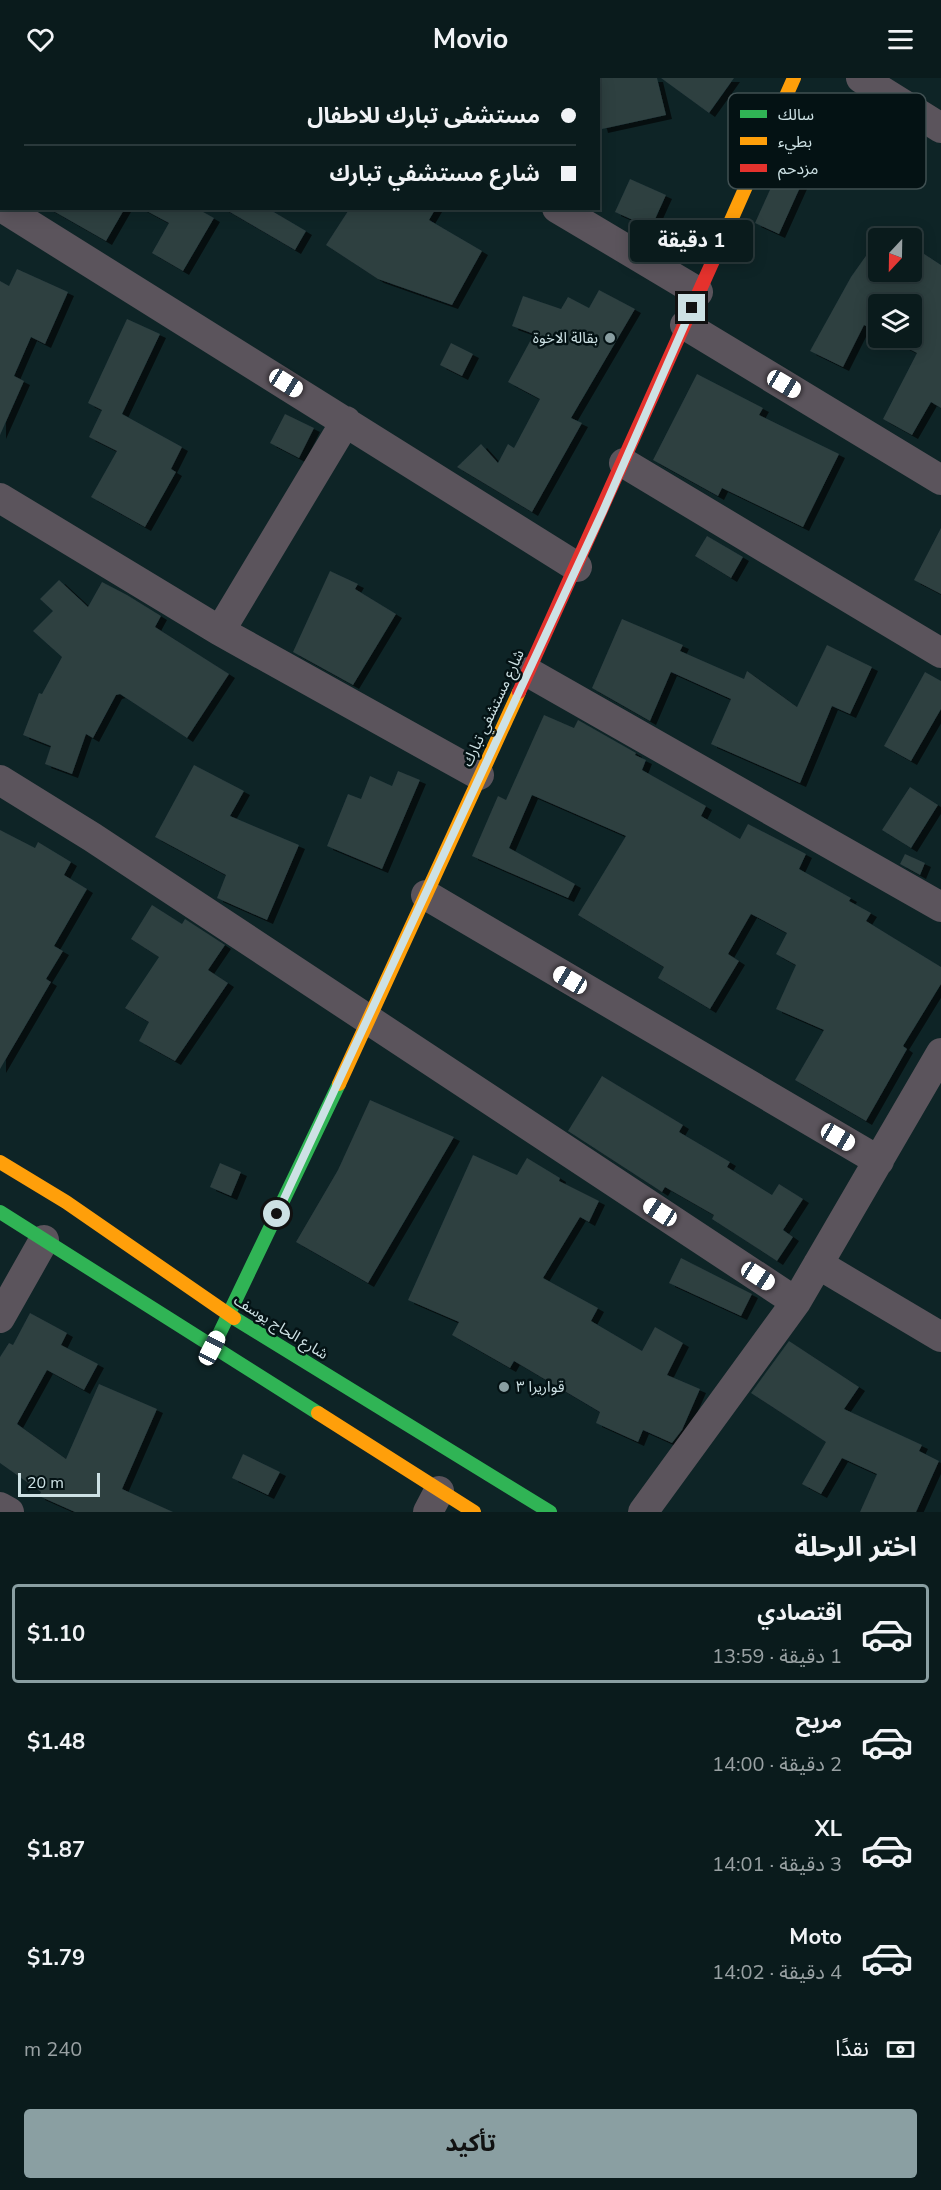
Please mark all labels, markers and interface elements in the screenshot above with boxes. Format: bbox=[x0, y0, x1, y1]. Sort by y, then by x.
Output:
text: Movio bbox=[433, 21, 508, 58]
icon: heart bbox=[24, 23, 57, 56]
icon: menu bbox=[884, 23, 917, 56]
legend bbox=[728, 93, 926, 189]
text: مستشفى تبارك للاطفال bbox=[307, 101, 540, 131]
text: سالك bbox=[778, 104, 814, 126]
text: بطيء bbox=[778, 131, 812, 154]
text: مزدحم bbox=[778, 158, 818, 181]
text: شارع مستشفي تبارك bbox=[329, 159, 540, 189]
callout: 1 دقيقة bbox=[630, 221, 754, 263]
text: 1 دقيقة bbox=[658, 227, 725, 254]
north arrow bbox=[868, 228, 922, 282]
map controls bbox=[868, 228, 922, 348]
route end bbox=[678, 294, 705, 321]
button: layers bbox=[868, 294, 922, 348]
place label: بقالة الاخوة bbox=[533, 328, 598, 348]
marker: بقالة الاخوة bbox=[603, 331, 617, 345]
car bbox=[266, 366, 306, 400]
car bbox=[764, 367, 804, 401]
street label: شارع مستشفي تبارك bbox=[457, 646, 531, 771]
car bbox=[550, 963, 590, 997]
car bbox=[818, 1120, 858, 1154]
car bbox=[640, 1195, 680, 1229]
route start bbox=[263, 1200, 290, 1227]
car bbox=[738, 1259, 778, 1293]
street label: شارع الحاج يوسف bbox=[229, 1290, 332, 1366]
car bbox=[196, 1328, 228, 1368]
place label: قواريرا ٣ bbox=[516, 1377, 565, 1397]
marker: قواريرا ٣ bbox=[497, 1380, 511, 1394]
scale bar bbox=[18, 1470, 100, 1498]
text: 20 m bbox=[27, 1472, 64, 1494]
text: اختر الرحلة bbox=[794, 1529, 917, 1566]
text: اقتصادي bbox=[757, 1598, 842, 1628]
icon: car bbox=[860, 1607, 914, 1661]
text: $1.10 bbox=[27, 1619, 85, 1649]
text: 1 دقيقة · 13:59 bbox=[712, 1643, 842, 1670]
text: مريح bbox=[796, 1706, 842, 1736]
icon: car bbox=[860, 1715, 914, 1769]
text: $1.48 bbox=[27, 1727, 85, 1757]
text: 2 دقيقة · 14:00 bbox=[712, 1751, 842, 1778]
text: XL bbox=[815, 1814, 842, 1844]
icon: car bbox=[860, 1823, 914, 1877]
text: $1.87 bbox=[27, 1835, 85, 1865]
text: 3 دقيقة · 14:01 bbox=[712, 1851, 842, 1878]
text: Moto bbox=[789, 1922, 842, 1952]
icon: car bbox=[860, 1931, 914, 1985]
text: $1.79 bbox=[27, 1943, 85, 1973]
text: 4 دقيقة · 14:02 bbox=[712, 1959, 842, 1986]
icon: cash bbox=[884, 2033, 917, 2066]
text: نقدًا bbox=[835, 2034, 869, 2064]
text: 240 m bbox=[24, 2036, 82, 2063]
button: تأكيد bbox=[24, 2109, 917, 2178]

